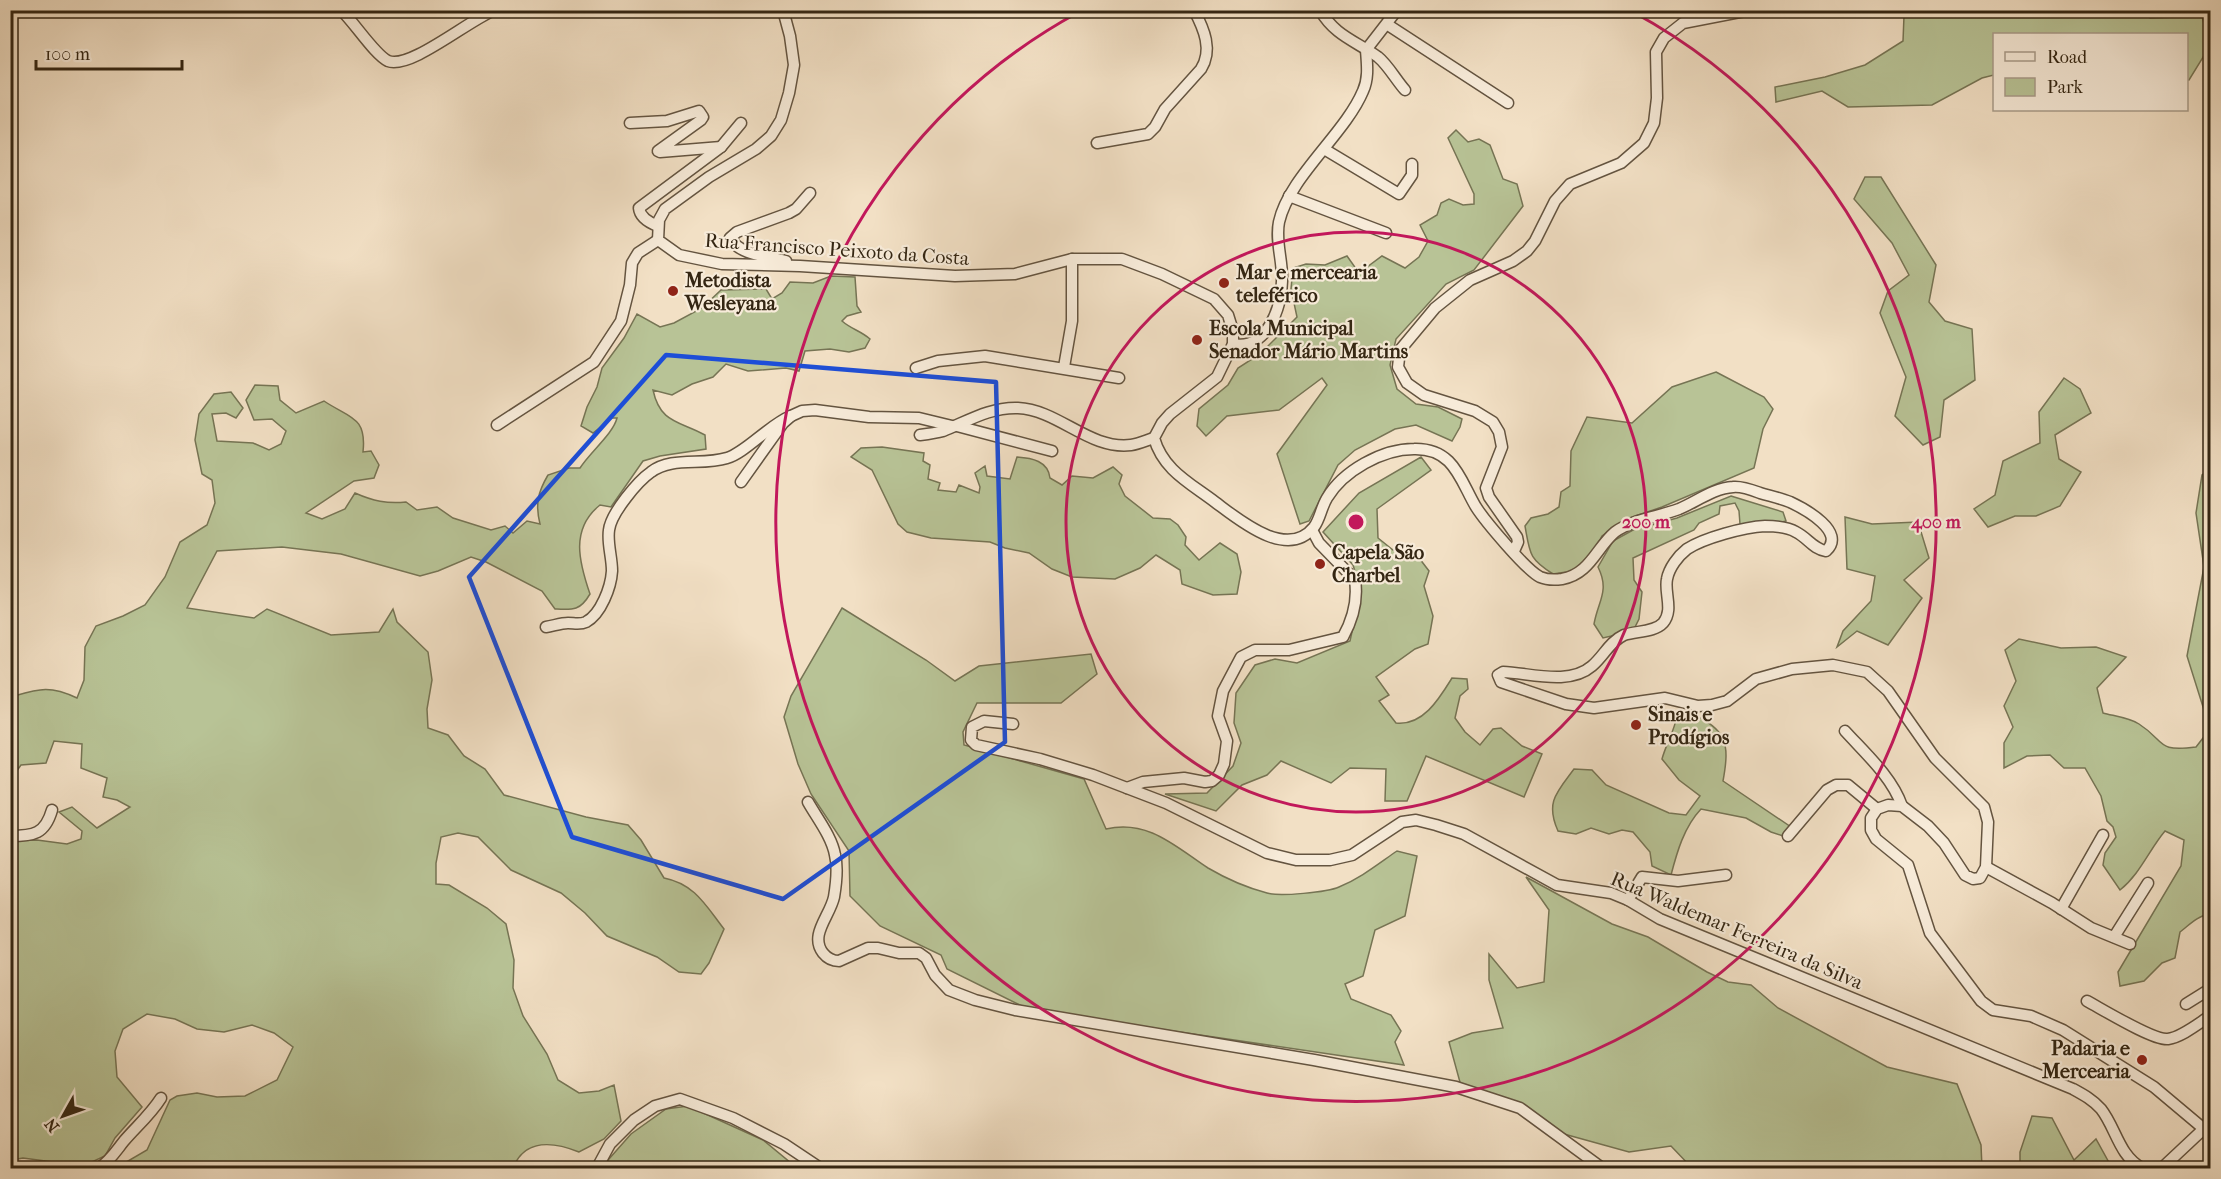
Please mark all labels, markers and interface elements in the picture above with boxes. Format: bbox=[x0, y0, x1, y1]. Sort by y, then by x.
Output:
scale bar bbox=[36, 33, 182, 71]
legend bbox=[1993, 33, 2188, 111]
text: 100 m bbox=[45, 44, 90, 65]
text: Road bbox=[2047, 47, 2087, 68]
text: Park bbox=[2047, 77, 2084, 98]
street label: Rua Francisco Peixoto da Costa bbox=[704, 229, 971, 270]
place label: Mar e mercearia teleférico bbox=[1235, 261, 1378, 307]
place label: Metodista Wesleyana bbox=[684, 269, 777, 315]
marker: Mar e mercearia teleférico bbox=[1217, 276, 1231, 290]
marker: Metodista Wesleyana bbox=[666, 284, 680, 298]
place label: Escola Municipal Senador Mário Martins bbox=[1209, 317, 1409, 363]
marker: Escola Municipal Senador Mário Martins bbox=[1190, 333, 1204, 347]
centre of rings bbox=[1346, 512, 1366, 532]
text: 200 m bbox=[1622, 512, 1671, 533]
text: 400 m bbox=[1910, 512, 1962, 533]
place label: Capela São Charbel bbox=[1332, 541, 1424, 587]
marker: Capela São Charbel bbox=[1313, 557, 1327, 571]
place label: Sinais e Prodígios bbox=[1648, 703, 1730, 749]
marker: Sinais e Prodígios bbox=[1629, 718, 1643, 732]
street label: Rua Waldemar Ferreira da Silva bbox=[1607, 867, 1867, 994]
place label: Padaria e Mercearia bbox=[2041, 1037, 2131, 1083]
marker: Padaria e Mercearia bbox=[2135, 1053, 2149, 1067]
north arrow bbox=[33, 1086, 93, 1146]
text: N bbox=[40, 1114, 63, 1136]

